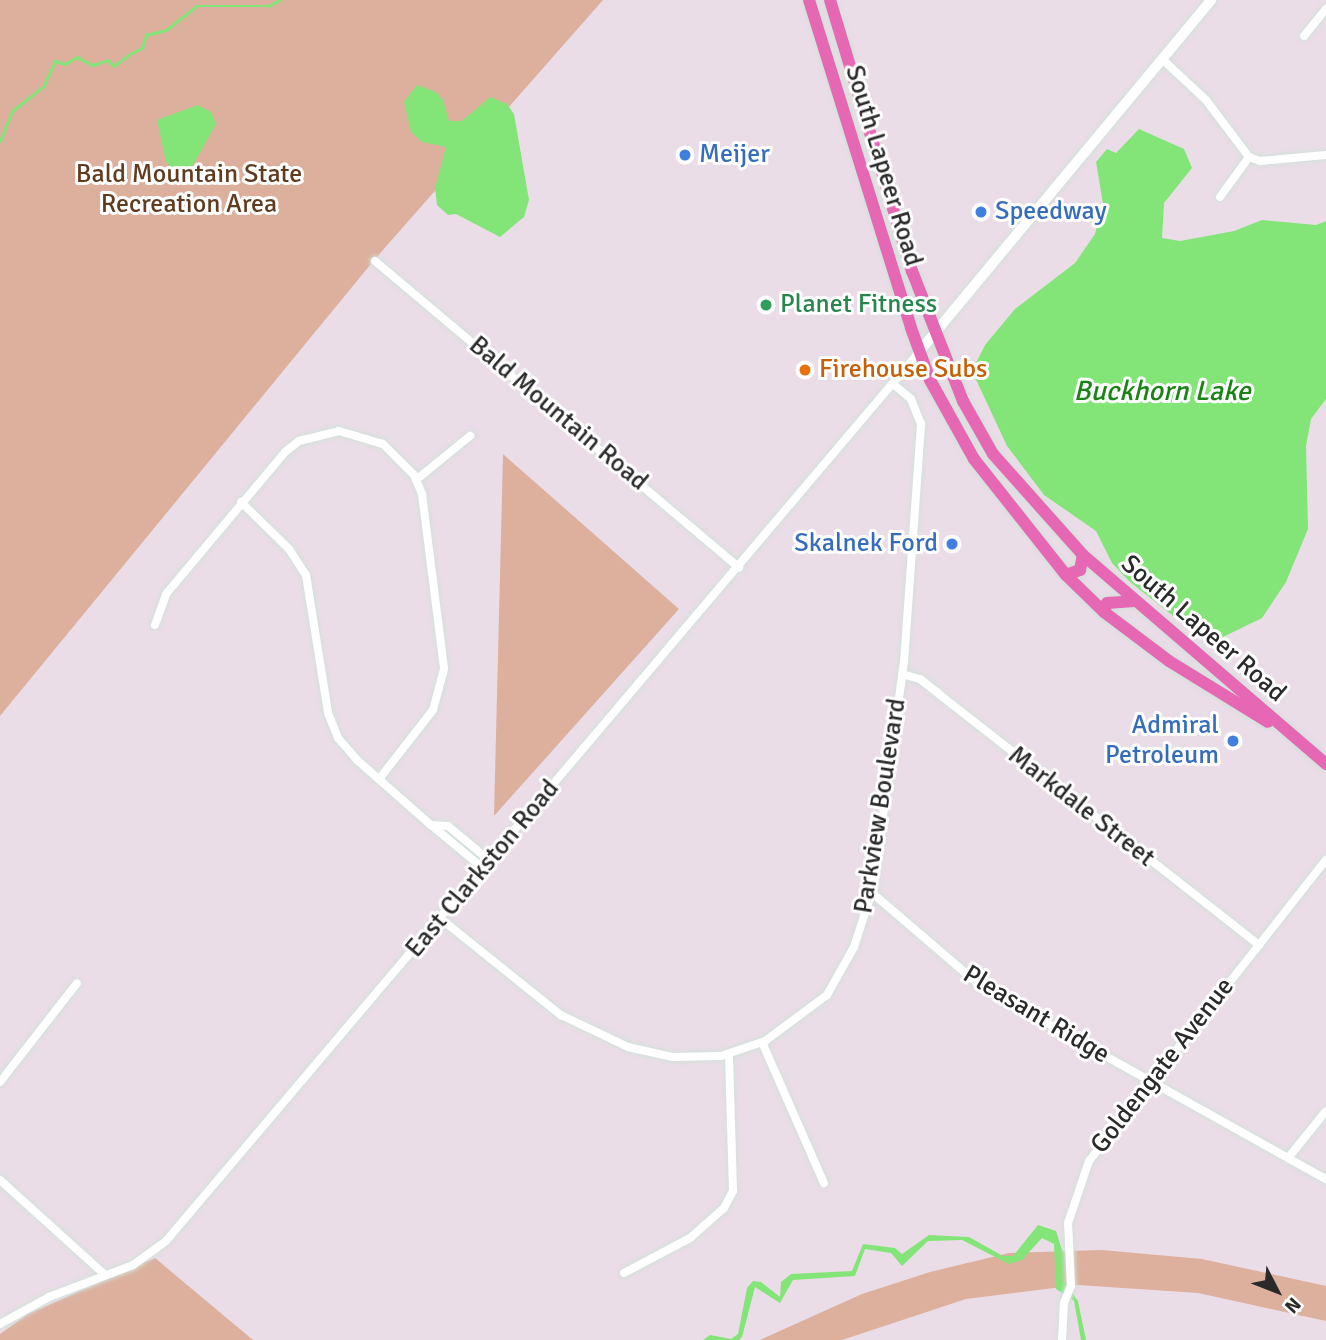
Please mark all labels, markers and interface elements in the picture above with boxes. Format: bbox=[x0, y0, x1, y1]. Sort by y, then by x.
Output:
street label: South Lapeer Road bbox=[838, 62, 928, 270]
place label: Meijer bbox=[699, 139, 770, 171]
marker: Meijer bbox=[677, 147, 693, 163]
park label: Bald Mountain State Recreation Area bbox=[76, 159, 302, 220]
place label: Speedway bbox=[995, 196, 1107, 228]
marker: Speedway bbox=[973, 204, 989, 220]
place label: Planet Fitness bbox=[780, 289, 937, 321]
marker: Planet Fitness bbox=[758, 297, 774, 313]
street label: Bald Mountain Road bbox=[462, 330, 654, 498]
place label: Firehouse Subs bbox=[819, 354, 987, 386]
marker: Firehouse Subs bbox=[797, 362, 813, 378]
water label: Buckhorn Lake bbox=[1073, 374, 1251, 408]
place label: Skalnek Ford bbox=[794, 528, 938, 560]
marker: Skalnek Ford bbox=[944, 536, 960, 552]
street label: South Lapeer Road bbox=[1114, 549, 1292, 709]
street label: Parkview Boulevard bbox=[849, 696, 913, 916]
place label: Admiral Petroleum bbox=[1105, 710, 1219, 772]
marker: Admiral Petroleum bbox=[1225, 733, 1241, 749]
street label: Markdale Street bbox=[1002, 740, 1160, 874]
street label: East Clarkston Road bbox=[400, 774, 566, 964]
street label: Pleasant Ridge bbox=[957, 959, 1115, 1071]
street label: Goldengate Avenue bbox=[1085, 972, 1241, 1160]
north arrow bbox=[1242, 1256, 1312, 1326]
text: N bbox=[1279, 1292, 1306, 1318]

